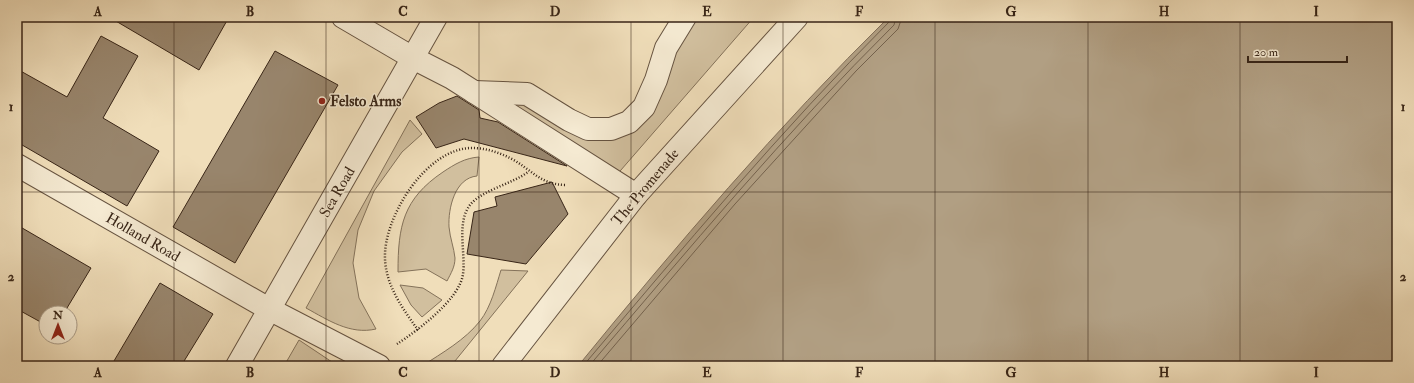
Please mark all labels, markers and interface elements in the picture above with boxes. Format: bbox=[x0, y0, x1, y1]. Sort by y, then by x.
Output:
text: A bbox=[93, 4, 103, 20]
text: B bbox=[246, 4, 254, 20]
text: C bbox=[398, 4, 408, 20]
text: D bbox=[550, 4, 561, 20]
text: E bbox=[702, 4, 712, 20]
text: F bbox=[855, 4, 864, 20]
text: G bbox=[1006, 4, 1017, 20]
text: H bbox=[1159, 4, 1170, 20]
text: I bbox=[1313, 4, 1319, 20]
scale bar bbox=[1248, 38, 1347, 64]
text: 20 m bbox=[1254, 45, 1279, 60]
place label: Felsto Arms bbox=[330, 92, 401, 111]
marker: Felsto Arms bbox=[317, 96, 327, 106]
text: 1 bbox=[9, 99, 14, 115]
text: 1 bbox=[1401, 99, 1406, 115]
street label: The Promenade bbox=[607, 145, 683, 230]
street label: Sea Road bbox=[315, 163, 360, 221]
street label: Holland Road bbox=[102, 209, 184, 267]
text: 2 bbox=[8, 269, 15, 285]
text: 2 bbox=[1400, 269, 1407, 285]
north arrow bbox=[38, 305, 78, 345]
text: N bbox=[52, 309, 64, 322]
text: A bbox=[93, 365, 103, 381]
text: B bbox=[246, 365, 254, 381]
text: C bbox=[398, 365, 408, 381]
text: D bbox=[550, 365, 561, 381]
text: E bbox=[702, 365, 712, 381]
text: F bbox=[855, 365, 864, 381]
text: G bbox=[1006, 365, 1017, 381]
text: H bbox=[1159, 365, 1170, 381]
text: I bbox=[1313, 365, 1319, 381]

